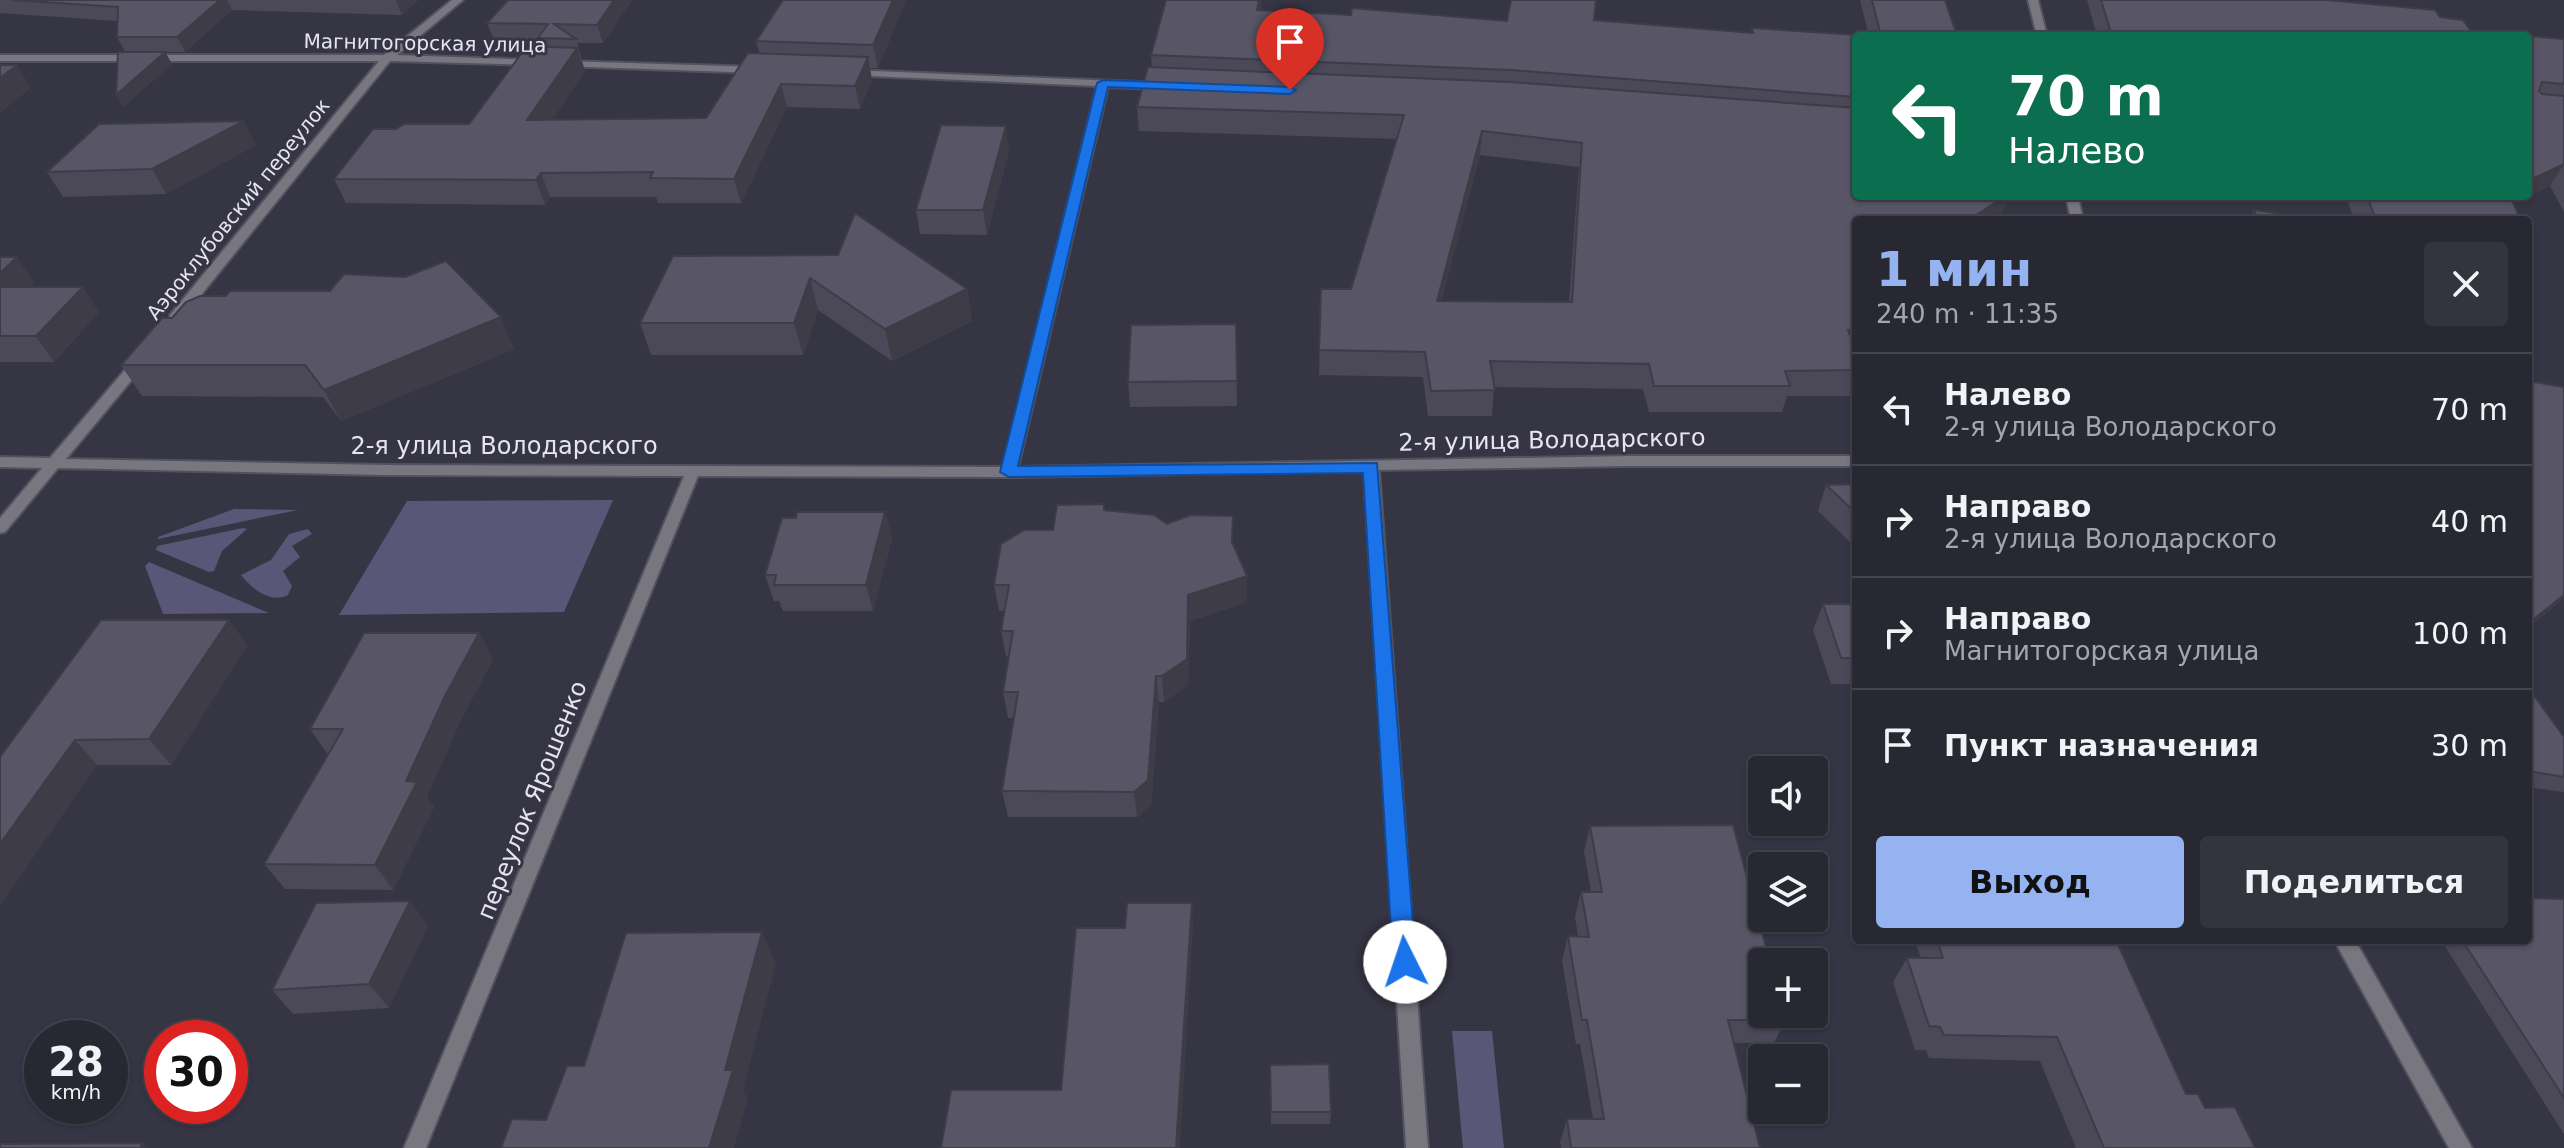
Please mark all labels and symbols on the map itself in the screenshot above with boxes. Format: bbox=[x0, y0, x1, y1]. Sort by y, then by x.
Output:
pin bbox=[1256, 8, 1324, 90]
street label: Магнитогорская улица bbox=[303, 29, 547, 57]
street label: Аэроклубовский переулок bbox=[141, 94, 335, 324]
street label: 2-я улица Володарского bbox=[1398, 423, 1706, 457]
street label: 2-я улица Володарского bbox=[350, 432, 658, 460]
street label: переулок Ярошенко bbox=[471, 677, 593, 923]
position arrow bbox=[1363, 920, 1447, 1004]
speed limit sign: 30 bbox=[144, 1020, 248, 1124]

